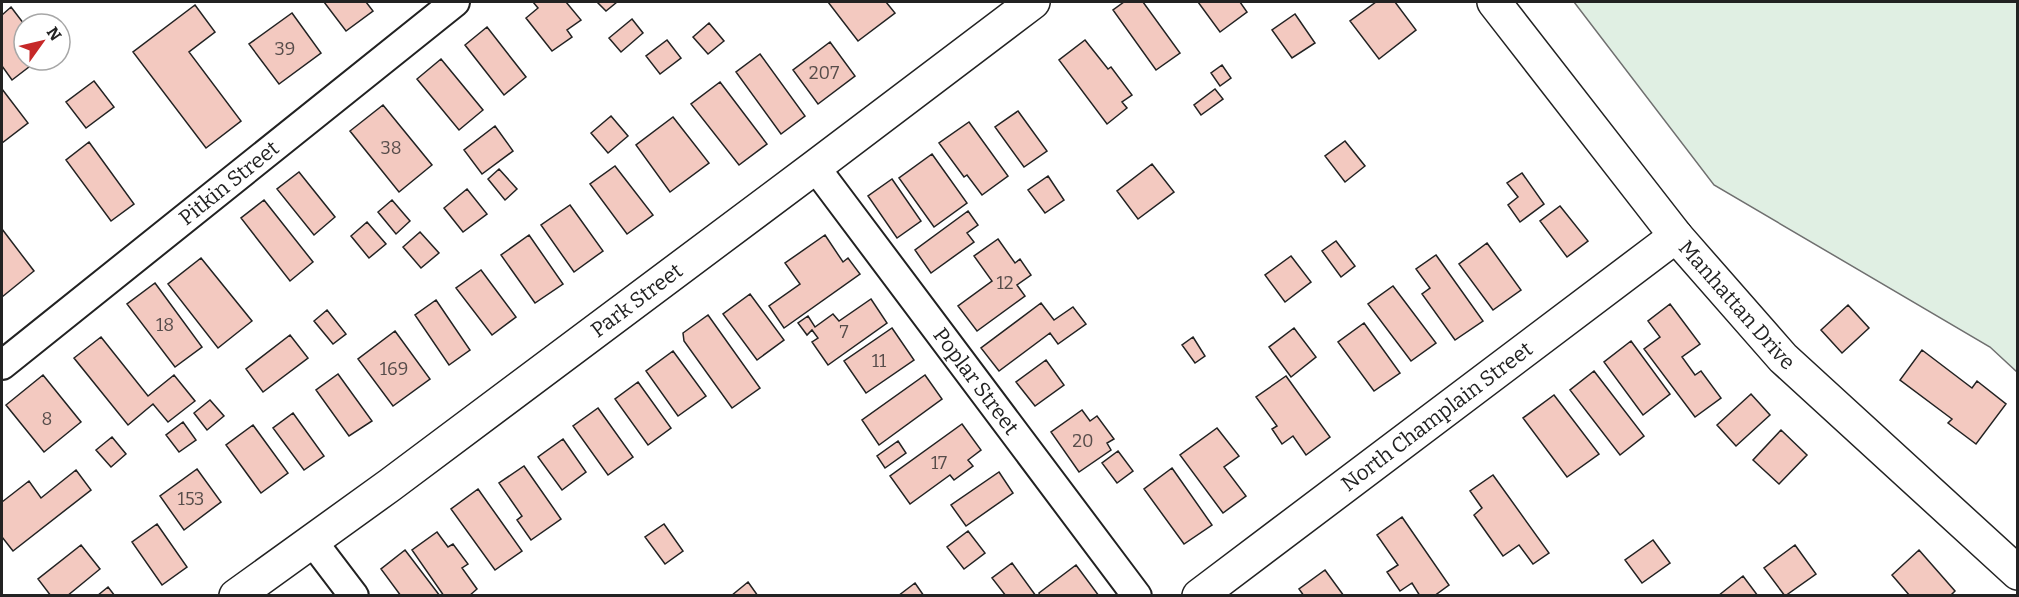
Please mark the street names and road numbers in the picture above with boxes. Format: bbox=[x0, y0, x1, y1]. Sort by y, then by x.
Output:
street label: Pitkin Street bbox=[174, 135, 285, 231]
street label: Manhattan Drive bbox=[1673, 235, 1800, 375]
street label: Park Street bbox=[586, 257, 688, 343]
street label: Poplar Street bbox=[927, 323, 1025, 440]
street label: North Champlain Street bbox=[1336, 336, 1538, 497]

